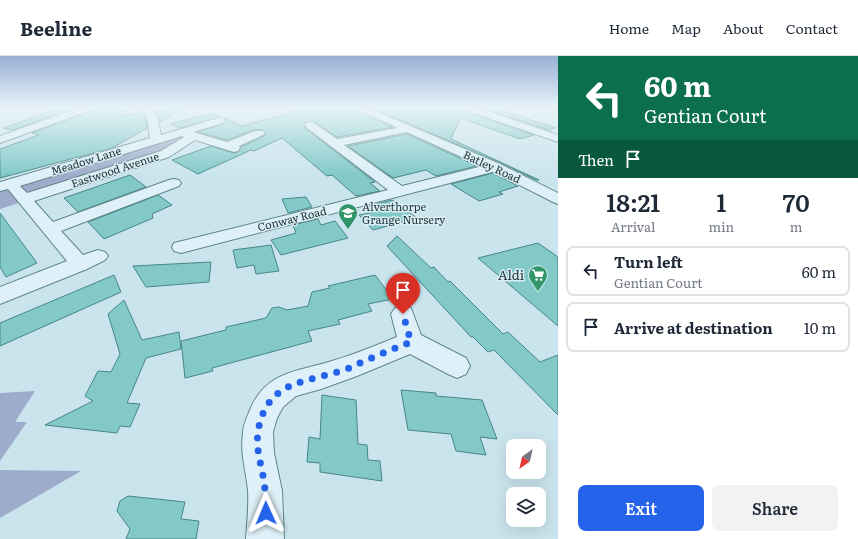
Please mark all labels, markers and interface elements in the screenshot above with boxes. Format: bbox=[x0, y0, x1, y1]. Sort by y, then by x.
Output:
text: Beeline bbox=[20, 14, 92, 42]
text: Home bbox=[609, 18, 649, 38]
text: Map bbox=[671, 18, 701, 38]
text: About bbox=[723, 18, 764, 38]
text: Contact bbox=[786, 18, 838, 38]
text: 60 m bbox=[644, 64, 711, 106]
icon: left bbox=[578, 72, 630, 124]
text: Gentian Court bbox=[644, 102, 767, 129]
street label: Meadow Lane bbox=[49, 142, 123, 178]
street label: Batley Road bbox=[461, 146, 524, 186]
street label: Eastwood Avenue bbox=[69, 147, 161, 191]
text: Then bbox=[578, 148, 614, 171]
icon: arrive bbox=[622, 148, 644, 170]
text: 18:21 bbox=[606, 184, 660, 219]
text: 1 bbox=[716, 184, 726, 219]
text: 70 bbox=[782, 184, 810, 219]
place label: Alverthorpe Grange Nursery bbox=[362, 198, 446, 227]
street label: Conway Road bbox=[255, 202, 328, 234]
school or university icon: Alverthorpe Grange Nursery bbox=[337, 202, 359, 230]
text: Arrival bbox=[611, 217, 655, 236]
text: min bbox=[709, 217, 734, 236]
text: m bbox=[790, 217, 802, 236]
text: Turn left bbox=[614, 250, 683, 273]
icon: left bbox=[580, 260, 602, 282]
text: 60 m bbox=[802, 260, 836, 283]
supermarket icon: Aldi bbox=[527, 264, 549, 292]
place label: Aldi bbox=[498, 265, 525, 284]
pin bbox=[386, 273, 420, 314]
text: Gentian Court bbox=[614, 273, 703, 292]
icon: arrive bbox=[392, 279, 414, 301]
icon: arrive bbox=[580, 316, 602, 338]
text: Arrive at destination bbox=[614, 316, 773, 339]
text: 10 m bbox=[804, 316, 836, 339]
north arrow bbox=[506, 439, 546, 479]
map controls bbox=[506, 439, 546, 527]
button: Exit bbox=[578, 485, 704, 531]
button: Share bbox=[712, 485, 838, 531]
button: layers bbox=[506, 487, 546, 527]
position arrow bbox=[245, 492, 287, 534]

